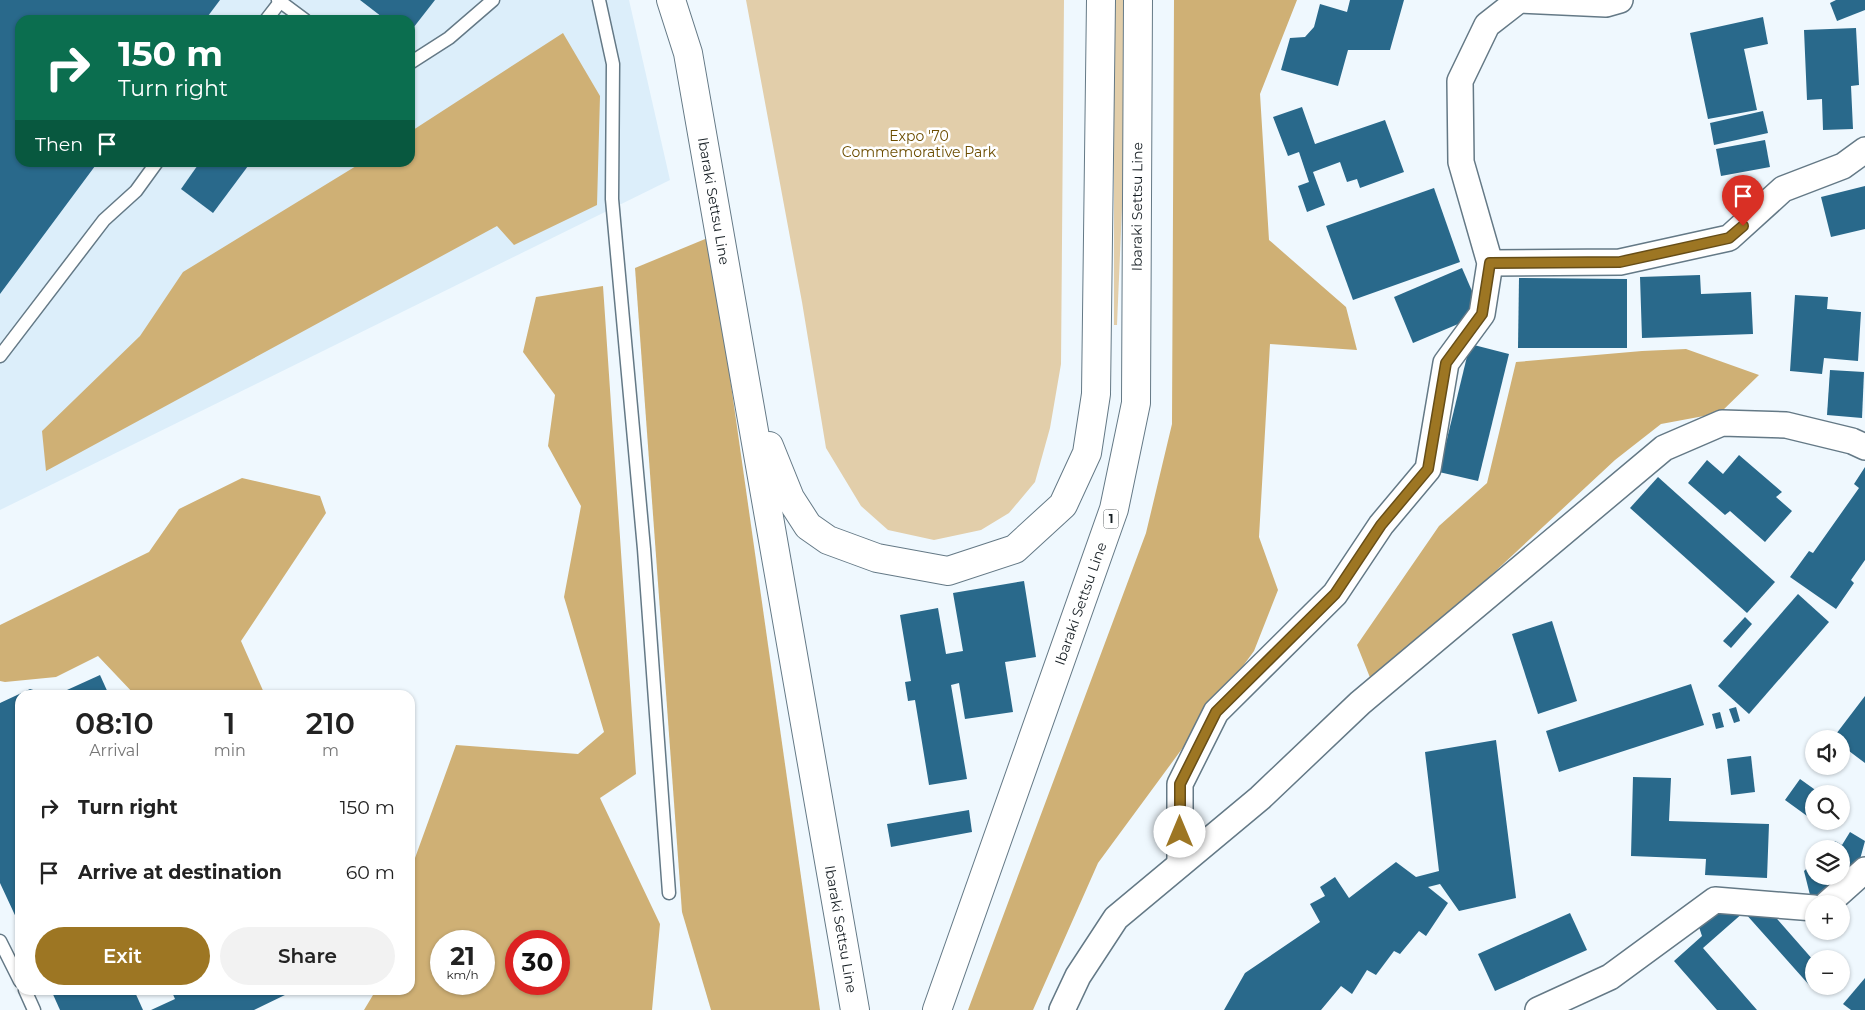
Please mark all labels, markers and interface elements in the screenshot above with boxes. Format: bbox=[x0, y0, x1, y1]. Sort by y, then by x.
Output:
text: 150 m bbox=[118, 32, 223, 75]
icon: right bbox=[35, 35, 100, 100]
text: Turn right bbox=[118, 75, 228, 102]
park label: Expo '70 Commemorative Park bbox=[842, 127, 997, 161]
icon: arrive bbox=[93, 130, 121, 158]
text: Then bbox=[35, 133, 83, 156]
street label: Ibaraki Settsu Line bbox=[694, 136, 734, 266]
street label: Ibaraki Settsu Line bbox=[1128, 142, 1146, 271]
pin bbox=[1722, 175, 1764, 226]
icon: arrive bbox=[1729, 182, 1757, 210]
road number: 1 bbox=[1104, 509, 1118, 528]
street label: Ibaraki Settsu Line bbox=[1051, 540, 1111, 668]
text: 08:10 bbox=[75, 705, 154, 742]
text: 1 bbox=[224, 705, 236, 742]
text: 210 bbox=[306, 705, 355, 742]
map controls bbox=[1805, 730, 1850, 995]
button: sound bbox=[1805, 730, 1850, 775]
text: Arrival bbox=[89, 741, 140, 760]
text: min bbox=[214, 741, 246, 760]
text: m bbox=[322, 741, 339, 760]
button: search bbox=[1805, 785, 1850, 830]
icon: right bbox=[35, 794, 63, 822]
text: Turn right bbox=[78, 796, 178, 819]
text: 150 m bbox=[340, 796, 395, 819]
position arrow bbox=[1153, 805, 1205, 857]
button: layers bbox=[1805, 840, 1850, 885]
icon: arrive bbox=[35, 859, 63, 887]
text: Arrive at destination bbox=[78, 861, 282, 884]
text: 60 m bbox=[346, 861, 395, 884]
street label: Ibaraki Settsu Line bbox=[821, 864, 861, 994]
button: + bbox=[1805, 895, 1850, 940]
button: Exit bbox=[35, 927, 210, 985]
button: Share bbox=[220, 927, 395, 985]
speed limit sign: 30 bbox=[505, 930, 570, 995]
text: 21 bbox=[450, 941, 475, 971]
button: − bbox=[1805, 950, 1850, 995]
text: km/h bbox=[446, 967, 479, 982]

